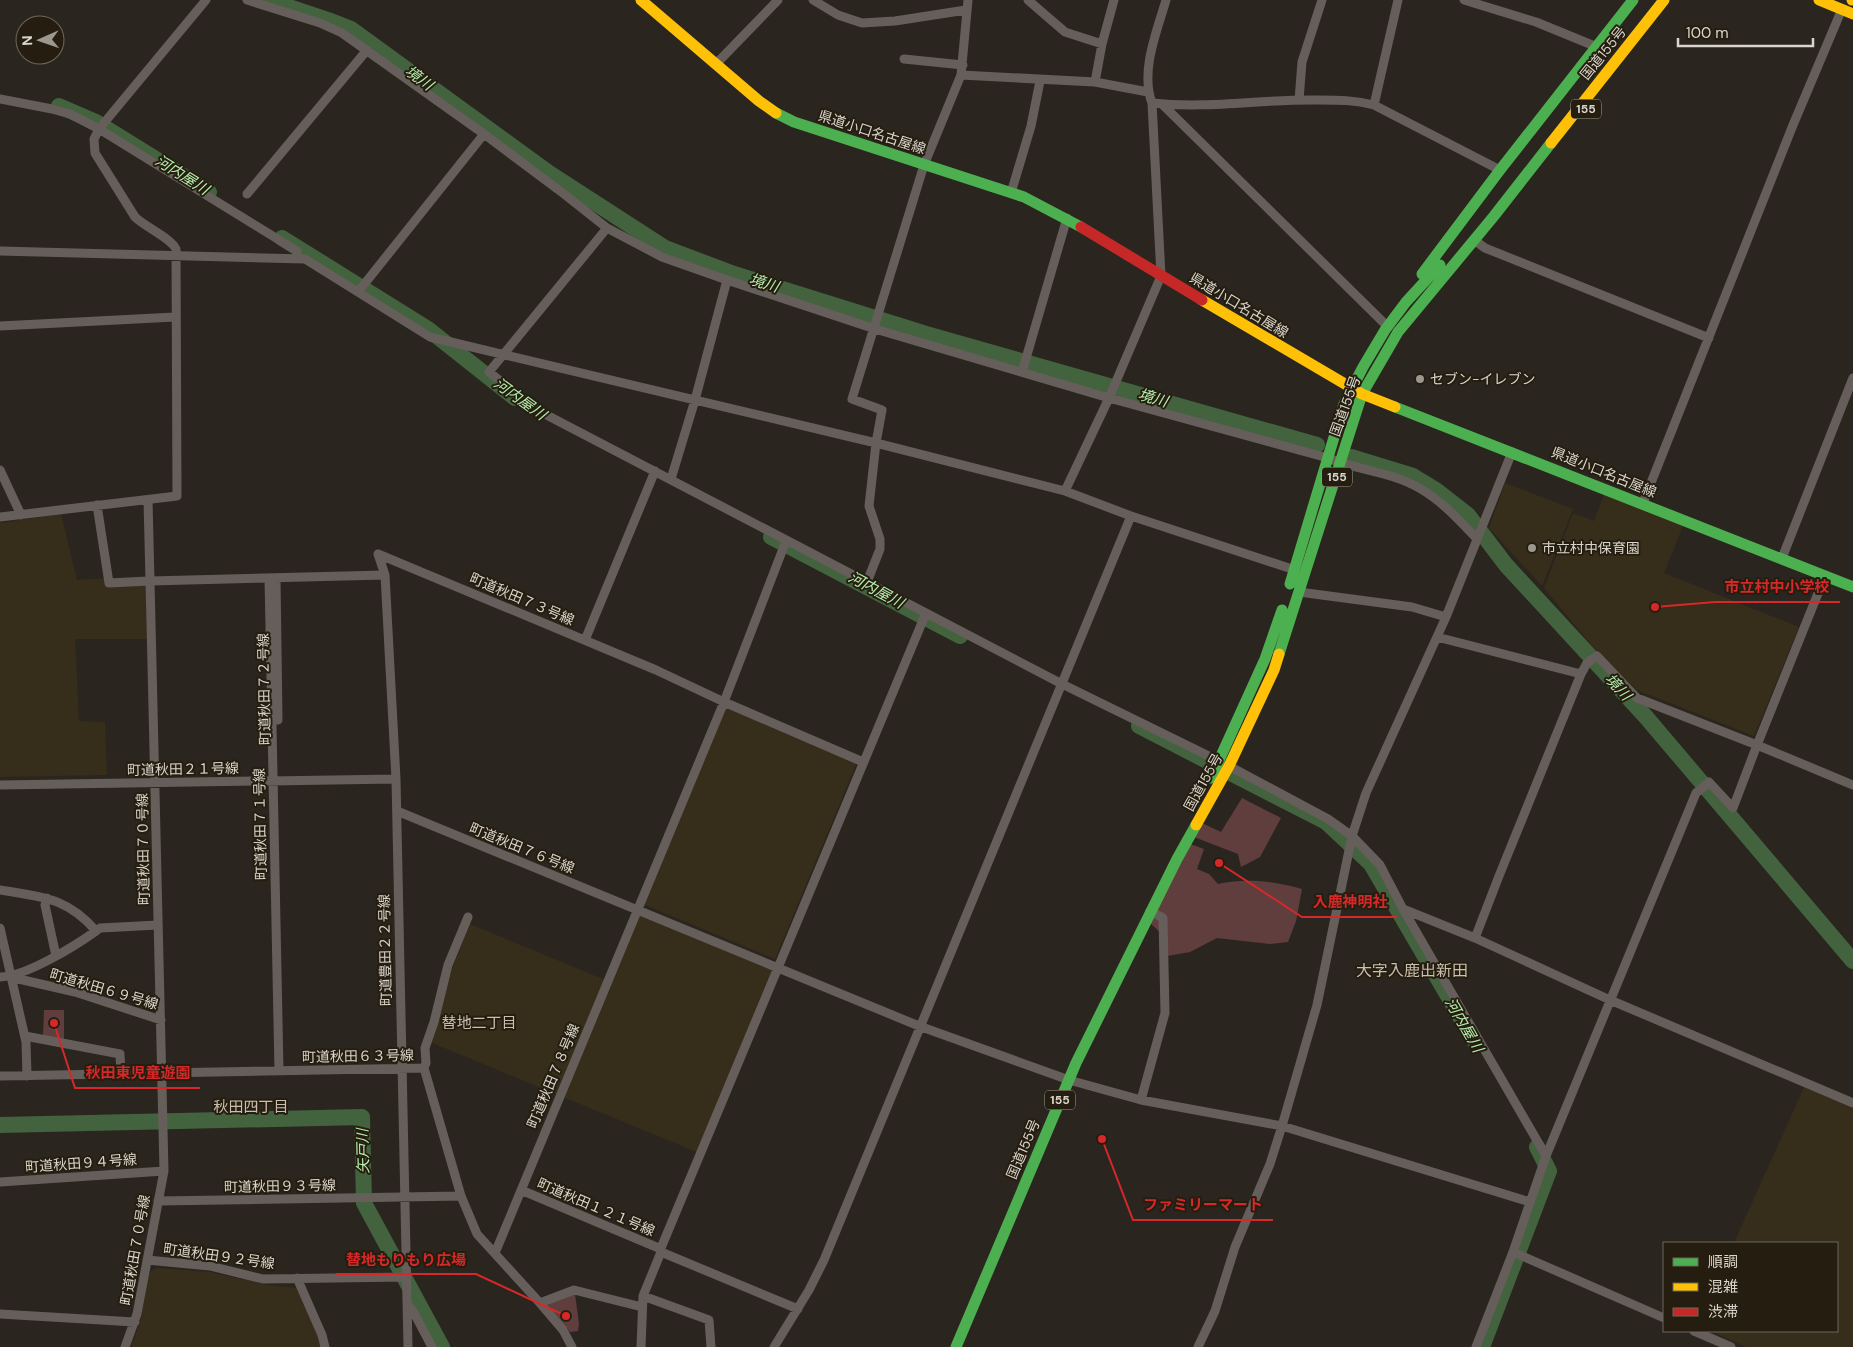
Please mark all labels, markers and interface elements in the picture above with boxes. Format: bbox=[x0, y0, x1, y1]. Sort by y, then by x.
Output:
north arrow bbox=[15, 15, 65, 65]
scale bar bbox=[1678, 15, 1813, 47]
street label: 国道155号 bbox=[1576, 23, 1630, 83]
text: 100 m bbox=[1686, 23, 1729, 43]
text: N bbox=[18, 35, 36, 46]
water label: 境川 bbox=[401, 61, 439, 96]
road number: 155 bbox=[1571, 100, 1601, 118]
street label: 県道小口名古屋線 bbox=[816, 106, 928, 158]
water label: 河内屋川 bbox=[151, 151, 214, 200]
street label: 県道小口名古屋線 bbox=[1186, 268, 1292, 342]
water label: 境川 bbox=[747, 269, 783, 298]
place label: セブン-イレブン bbox=[1430, 370, 1536, 388]
water label: 河内屋川 bbox=[490, 373, 552, 426]
street label: 国道155号 bbox=[1326, 373, 1364, 439]
marker: セブン-イレブン bbox=[1414, 373, 1426, 385]
water label: 境川 bbox=[1136, 384, 1172, 412]
street label: 県道小口名古屋線 bbox=[1549, 443, 1659, 501]
road number: 155 bbox=[1322, 468, 1352, 487]
place label: 市立村中保育園 bbox=[1542, 539, 1640, 557]
marker: 市立村中保育園 bbox=[1526, 542, 1538, 554]
water label: 河内屋川 bbox=[845, 567, 909, 614]
street label: 町道秋田７３号線 bbox=[467, 569, 577, 629]
callout: 市立村中小学校 bbox=[1715, 572, 1840, 602]
text: 市立村中小学校 bbox=[1724, 577, 1830, 597]
street label: 町道秋田７２号線 bbox=[254, 633, 274, 745]
water label: 境川 bbox=[1600, 669, 1637, 706]
street label: 国道155号 bbox=[1180, 750, 1226, 814]
street label: 町道秋田２１号線 bbox=[127, 759, 239, 779]
street label: 町道秋田７１号線 bbox=[250, 768, 270, 880]
street label: 町道秋田７０号線 bbox=[133, 793, 153, 905]
street label: 町道秋田７６号線 bbox=[467, 819, 577, 877]
callout: 入鹿神明社 bbox=[1302, 887, 1397, 917]
text: 入鹿神明社 bbox=[1312, 892, 1388, 912]
street label: 町道豊田２２号線 bbox=[375, 894, 395, 1006]
district label: 大字入鹿出新田 bbox=[1356, 960, 1468, 981]
street label: 町道秋田６９号線 bbox=[48, 965, 160, 1013]
water label: 河内屋川 bbox=[1440, 994, 1489, 1058]
district label: 替地二丁目 bbox=[441, 1013, 517, 1033]
street label: 町道秋田７８号線 bbox=[523, 1021, 583, 1131]
street label: 町道秋田６３号線 bbox=[302, 1046, 414, 1066]
callout: 秋田東児童遊園 bbox=[75, 1058, 200, 1088]
text: 秋田東児童遊園 bbox=[85, 1063, 191, 1083]
road number: 155 bbox=[1045, 1090, 1075, 1110]
district label: 秋田四丁目 bbox=[213, 1097, 289, 1117]
street label: 国道155号 bbox=[1002, 1116, 1044, 1182]
water label: 矢戸川 bbox=[353, 1126, 373, 1174]
street label: 町道秋田９４号線 bbox=[25, 1150, 137, 1176]
street label: 町道秋田１２１号線 bbox=[534, 1174, 658, 1240]
street label: 町道秋田９３号線 bbox=[224, 1176, 336, 1196]
callout: ファミリーマート bbox=[1133, 1190, 1273, 1220]
street label: 町道秋田７０号線 bbox=[116, 1193, 154, 1307]
text: ファミリーマート bbox=[1143, 1195, 1263, 1215]
street label: 町道秋田９２号線 bbox=[162, 1239, 276, 1273]
legend bbox=[1663, 1242, 1838, 1332]
callout: 替地もりもり広場 bbox=[336, 1244, 476, 1274]
text: 替地もりもり広場 bbox=[346, 1250, 466, 1270]
text: 順調 bbox=[1708, 1252, 1738, 1272]
text: 混雑 bbox=[1708, 1277, 1738, 1297]
text: 渋滞 bbox=[1708, 1302, 1738, 1322]

